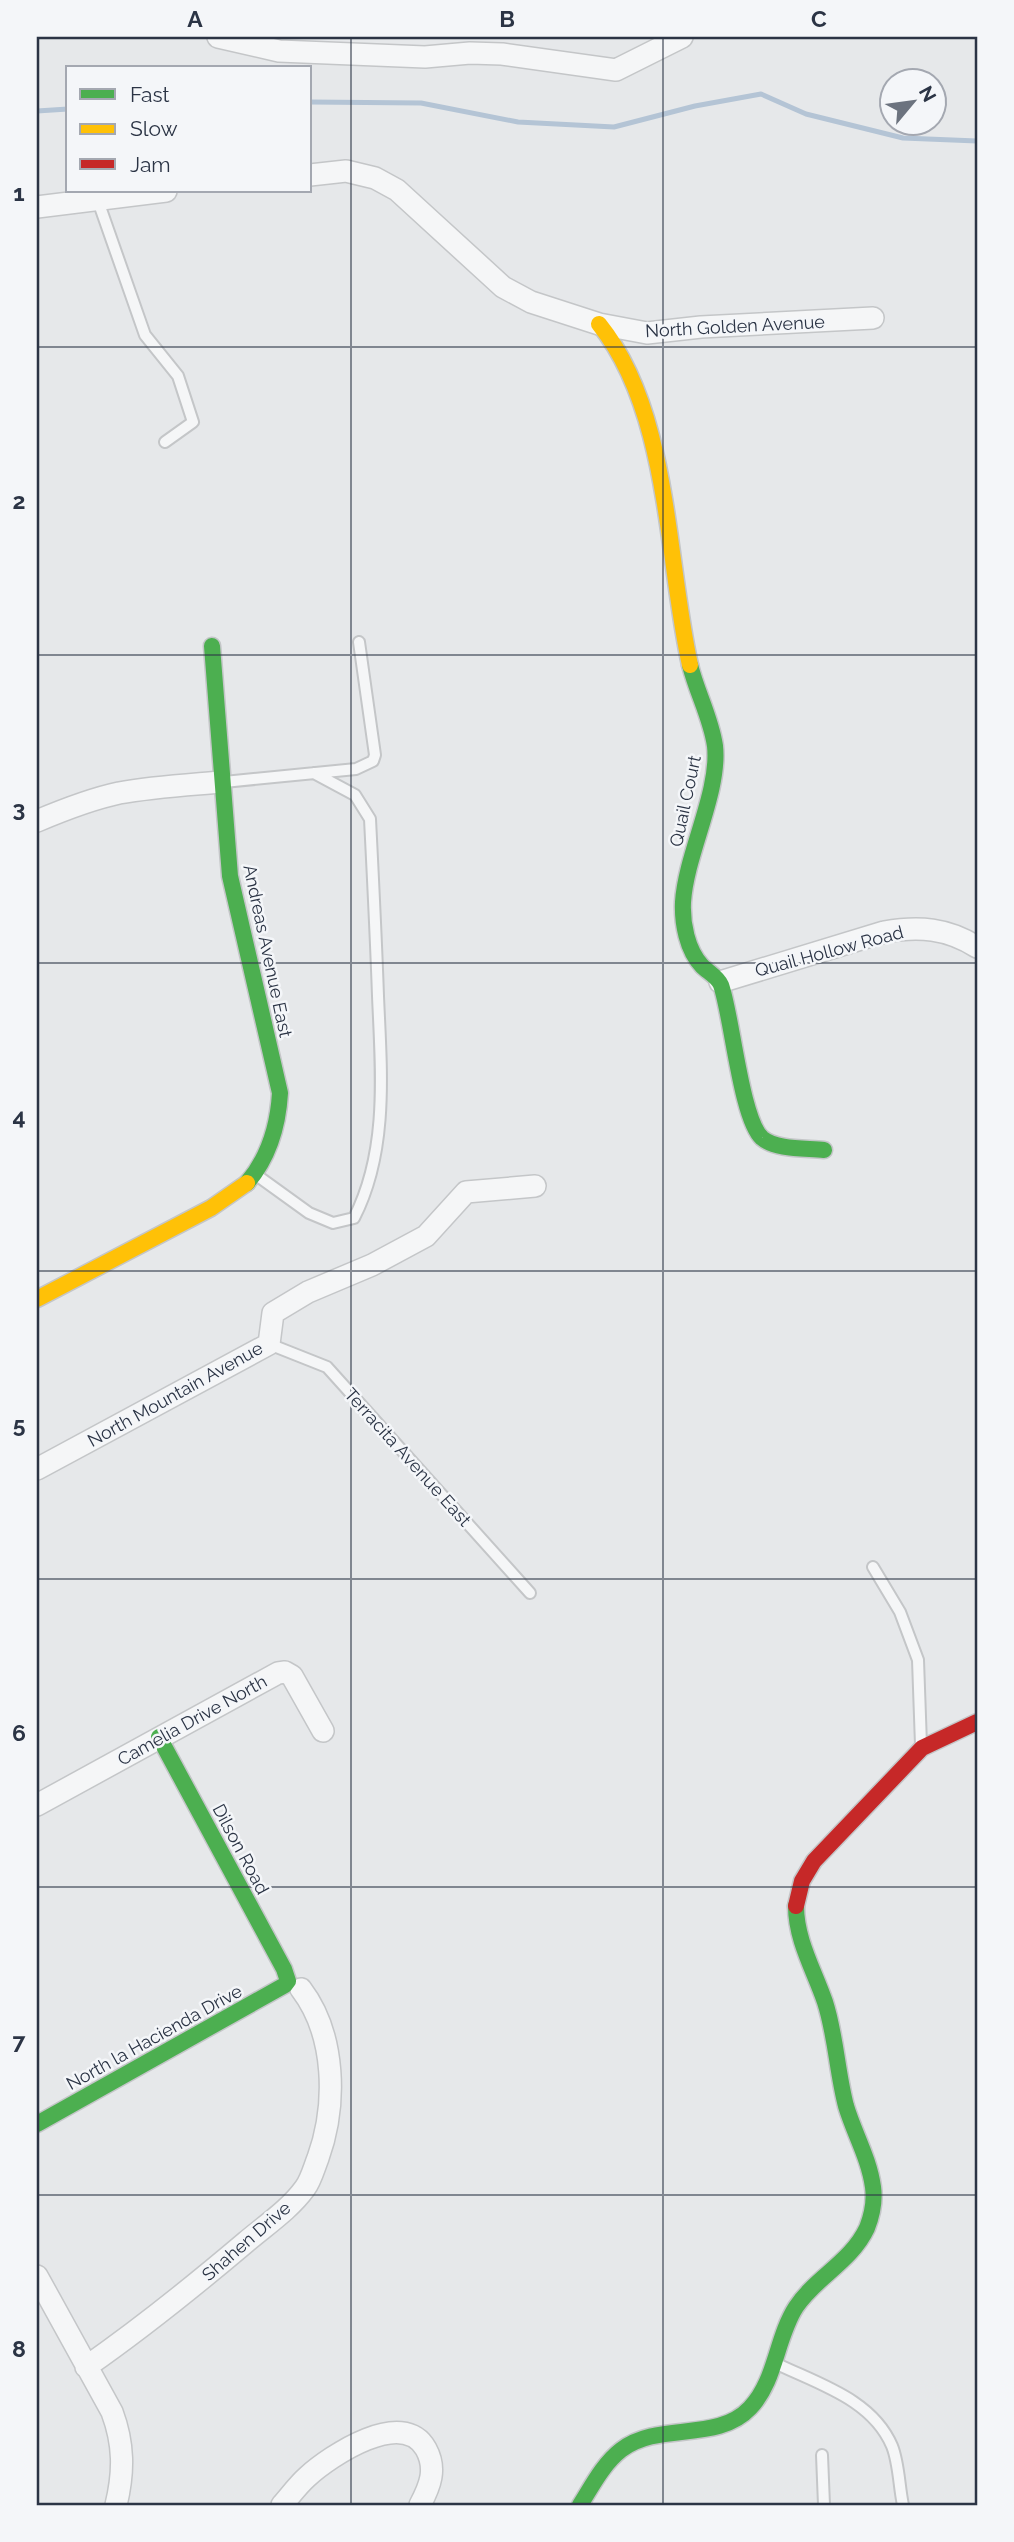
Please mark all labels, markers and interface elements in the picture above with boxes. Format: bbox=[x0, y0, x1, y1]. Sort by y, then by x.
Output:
text: A bbox=[187, 5, 203, 32]
text: B bbox=[499, 5, 515, 32]
text: C bbox=[811, 5, 827, 32]
legend bbox=[66, 66, 312, 192]
north arrow bbox=[878, 66, 948, 136]
text: Fast bbox=[130, 82, 170, 107]
text: N bbox=[915, 82, 941, 105]
text: Slow bbox=[130, 116, 178, 141]
text: Jam bbox=[130, 152, 171, 177]
text: 1 bbox=[13, 179, 25, 206]
street label: North Golden Avenue bbox=[645, 311, 826, 341]
text: 2 bbox=[13, 487, 25, 514]
street label: Quail Court bbox=[665, 753, 705, 849]
text: 3 bbox=[13, 795, 25, 822]
street label: Andreas Avenue East bbox=[239, 863, 297, 1039]
street label: Quail Hollow Road bbox=[753, 921, 905, 981]
text: 4 bbox=[12, 1103, 26, 1130]
street label: North Mountain Avenue bbox=[84, 1337, 267, 1451]
street label: Terracita Avenue East bbox=[340, 1384, 476, 1530]
text: 5 bbox=[13, 1411, 26, 1438]
street label: Camelia Drive North bbox=[114, 1670, 270, 1770]
text: 6 bbox=[12, 1719, 26, 1746]
street label: Dilson Road bbox=[208, 1800, 274, 1898]
street label: North la Hacienda Drive bbox=[62, 1980, 246, 2094]
text: 7 bbox=[13, 2027, 26, 2054]
street label: Shahen Drive bbox=[197, 2197, 295, 2285]
text: 8 bbox=[12, 2335, 26, 2362]

